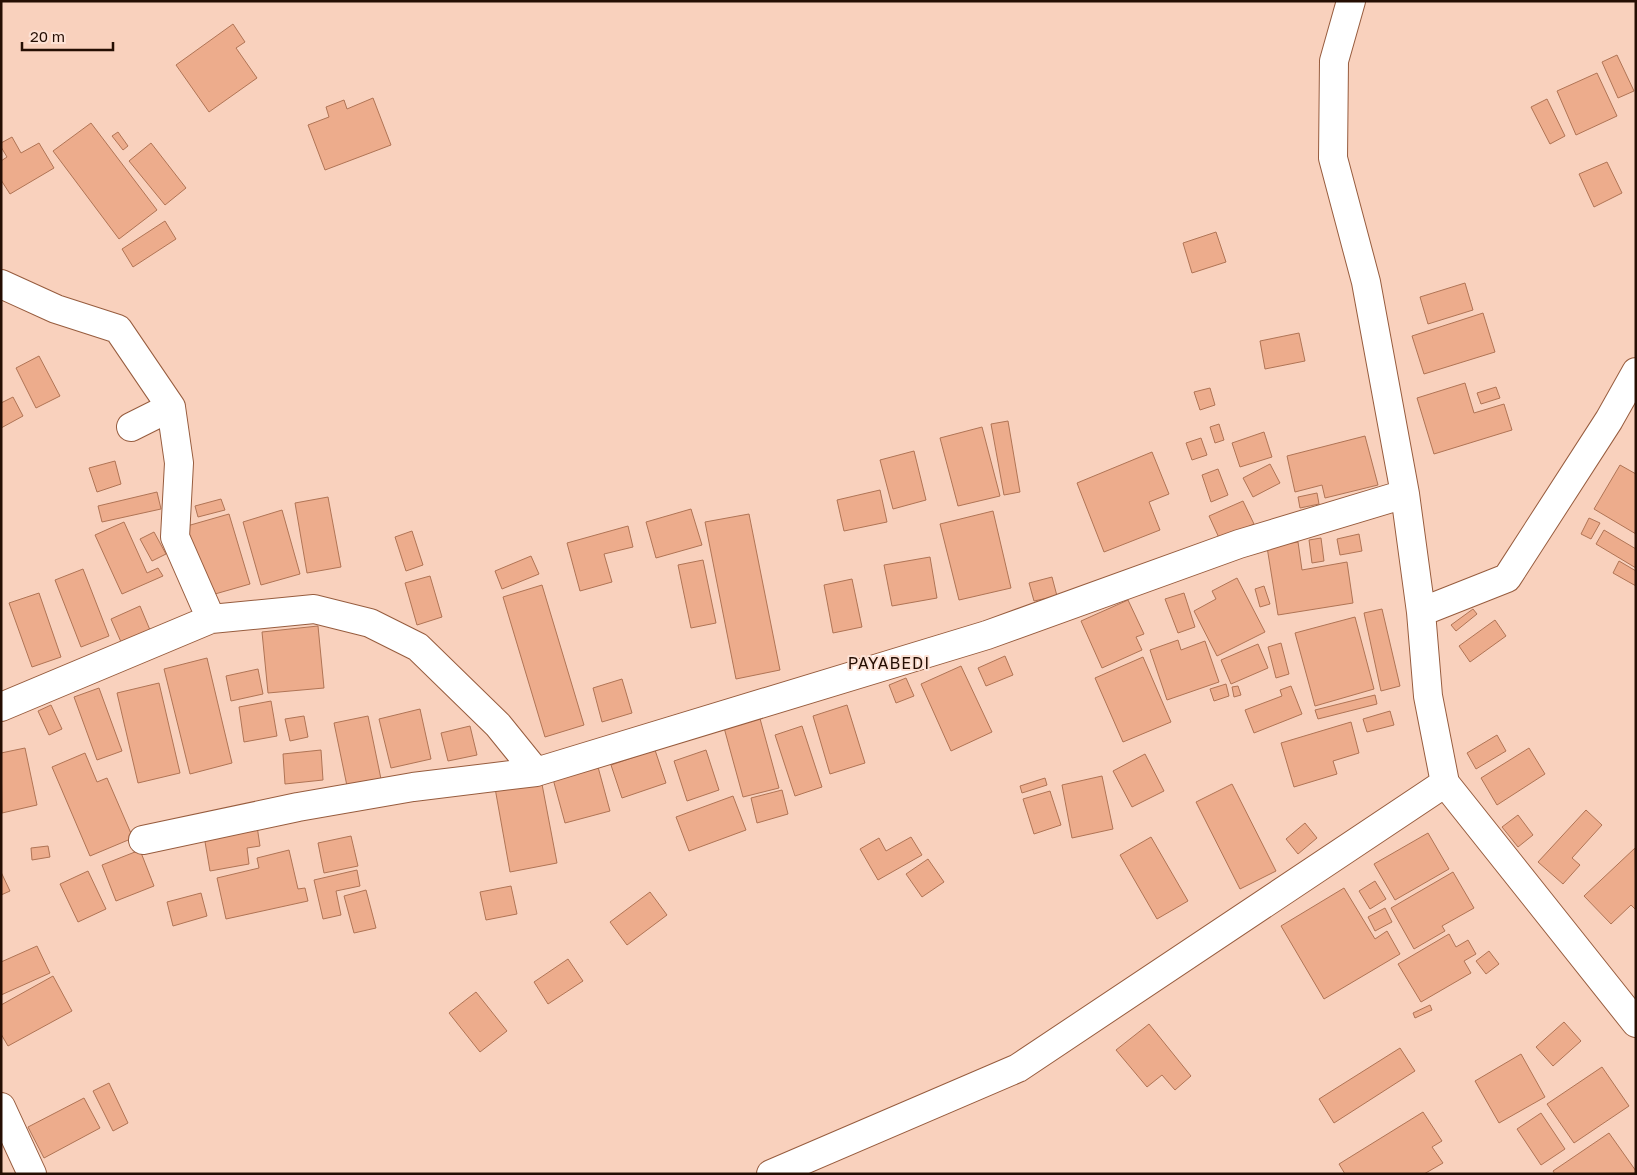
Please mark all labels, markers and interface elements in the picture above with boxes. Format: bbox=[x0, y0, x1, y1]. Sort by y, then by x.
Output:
scale bar bbox=[22, 20, 114, 52]
text: 20 m bbox=[30, 27, 65, 45]
district label: PAYABEDI bbox=[848, 653, 930, 673]

